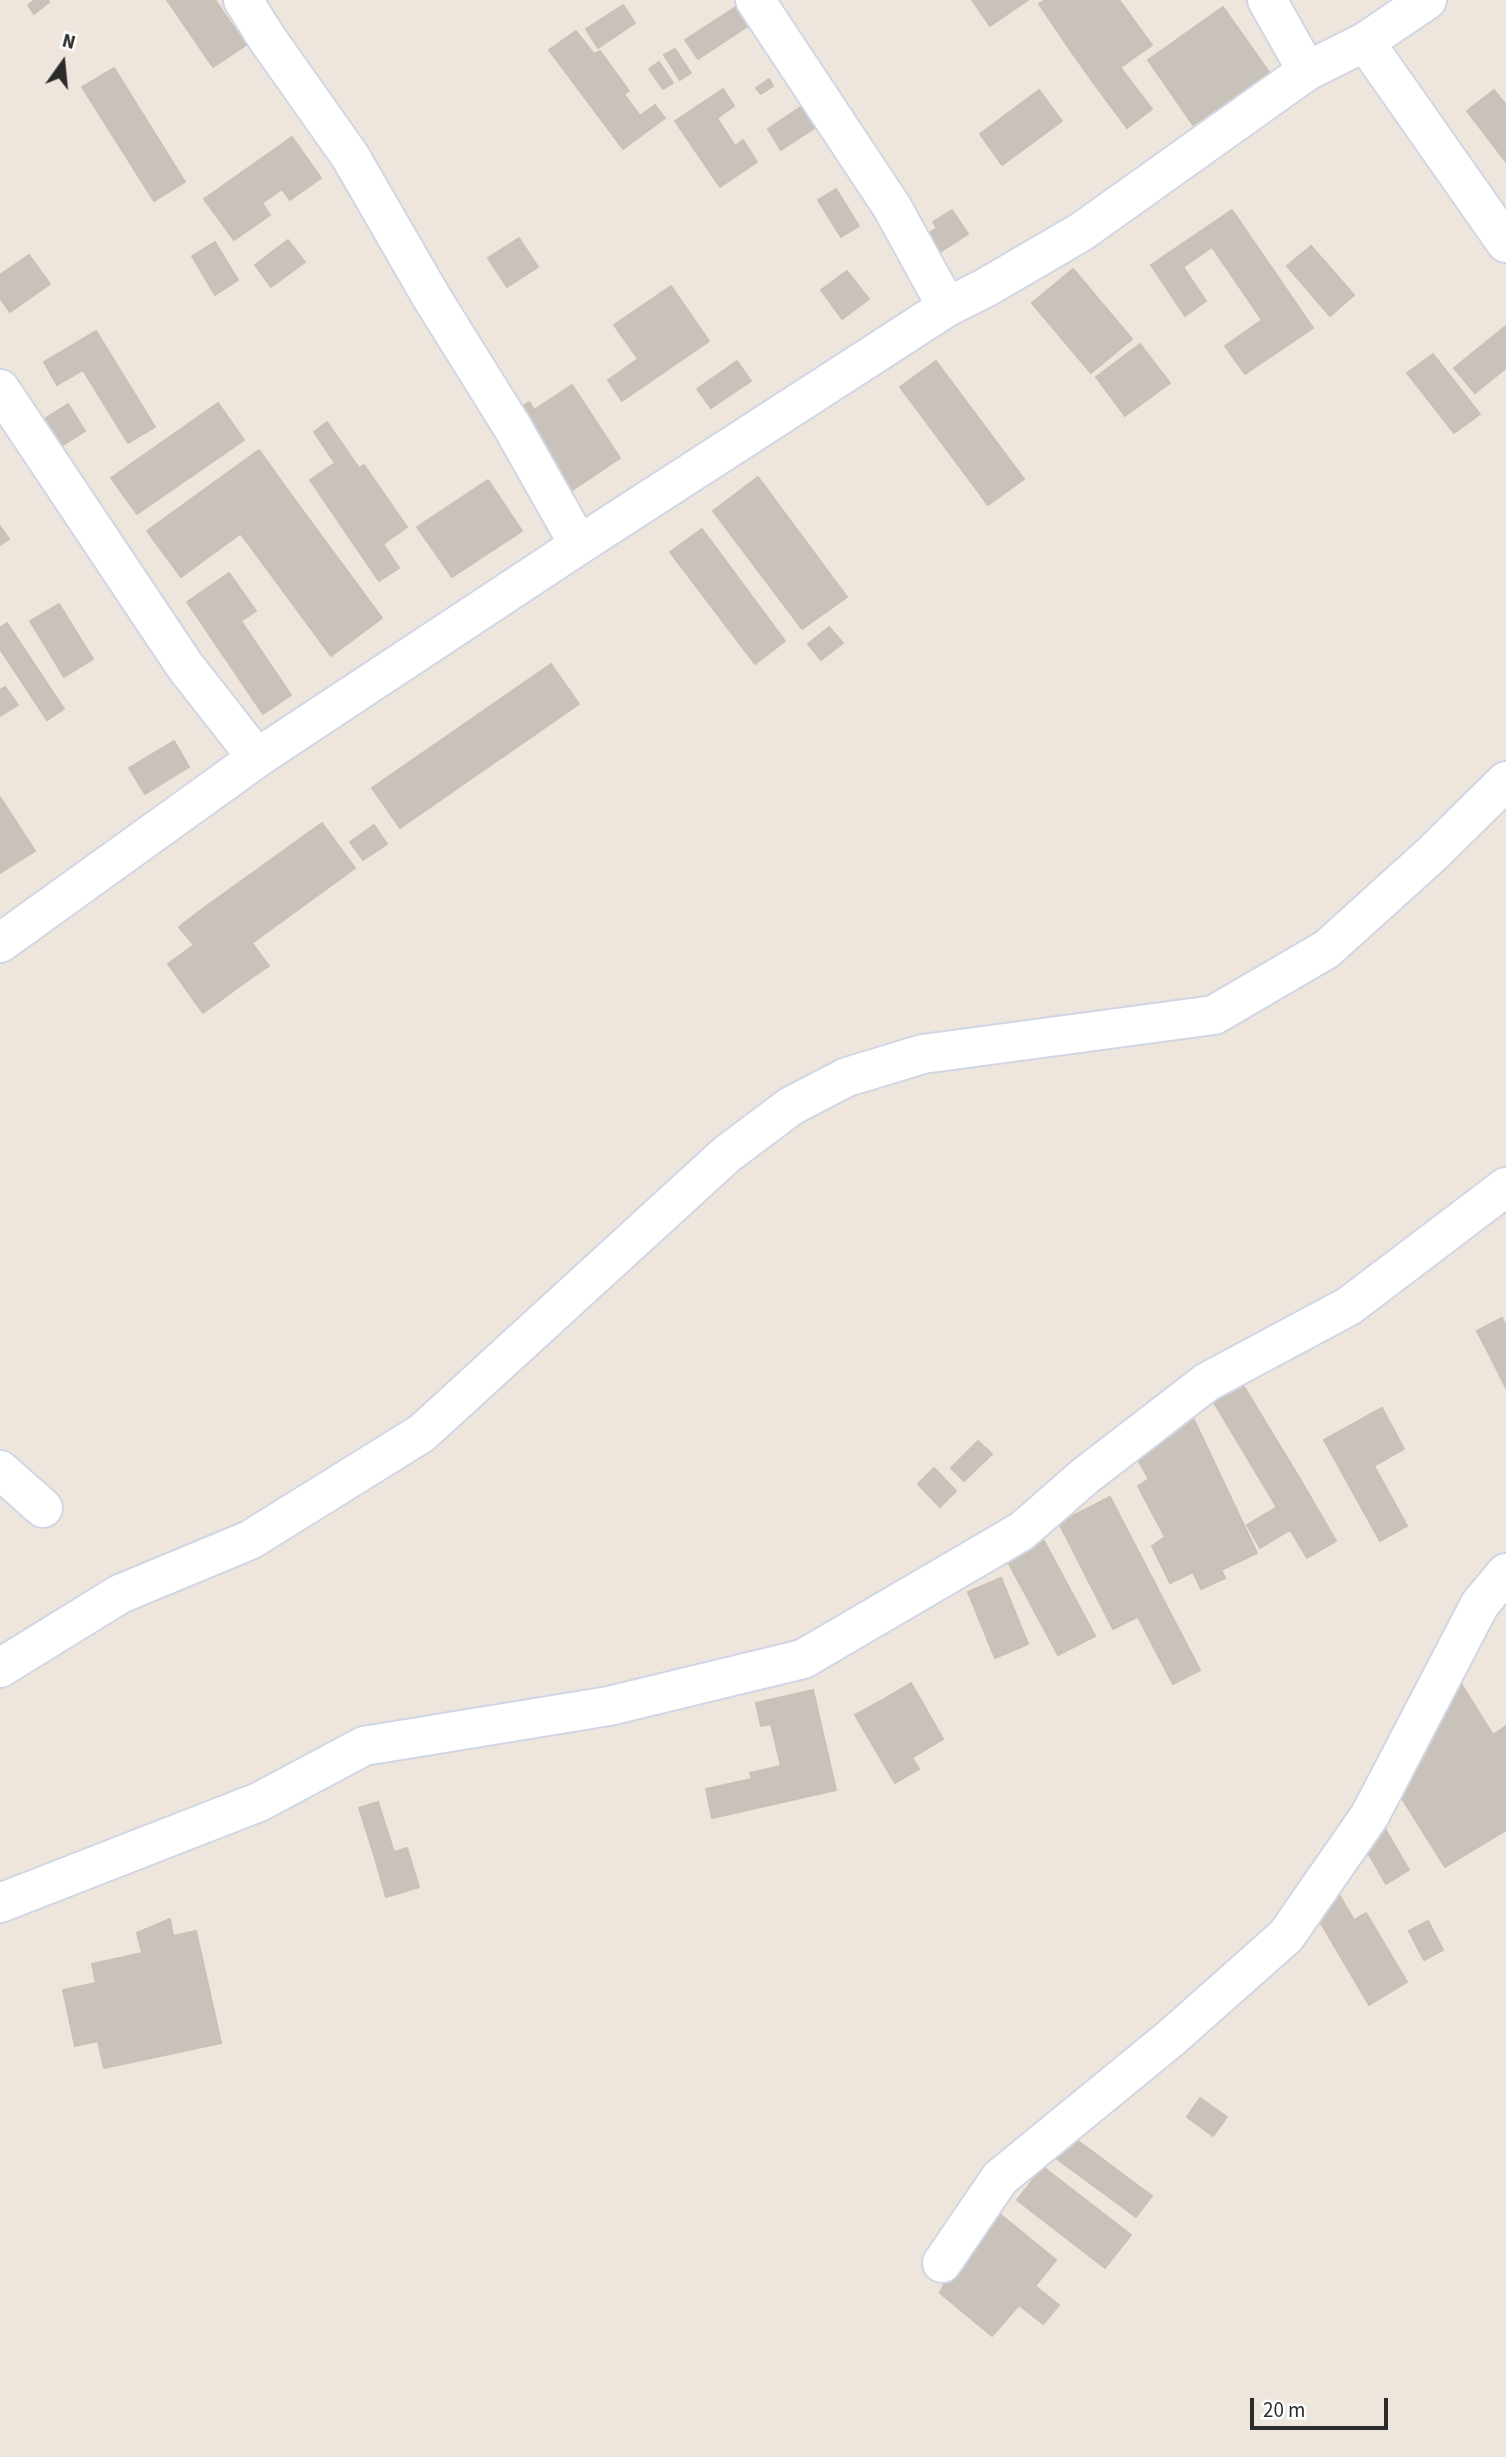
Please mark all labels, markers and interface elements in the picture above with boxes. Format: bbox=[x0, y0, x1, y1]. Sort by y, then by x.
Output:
north arrow bbox=[28, 28, 98, 98]
text: N bbox=[59, 28, 78, 57]
scale bar bbox=[1254, 2384, 1392, 2428]
text: 20 m bbox=[1263, 2395, 1305, 2425]

